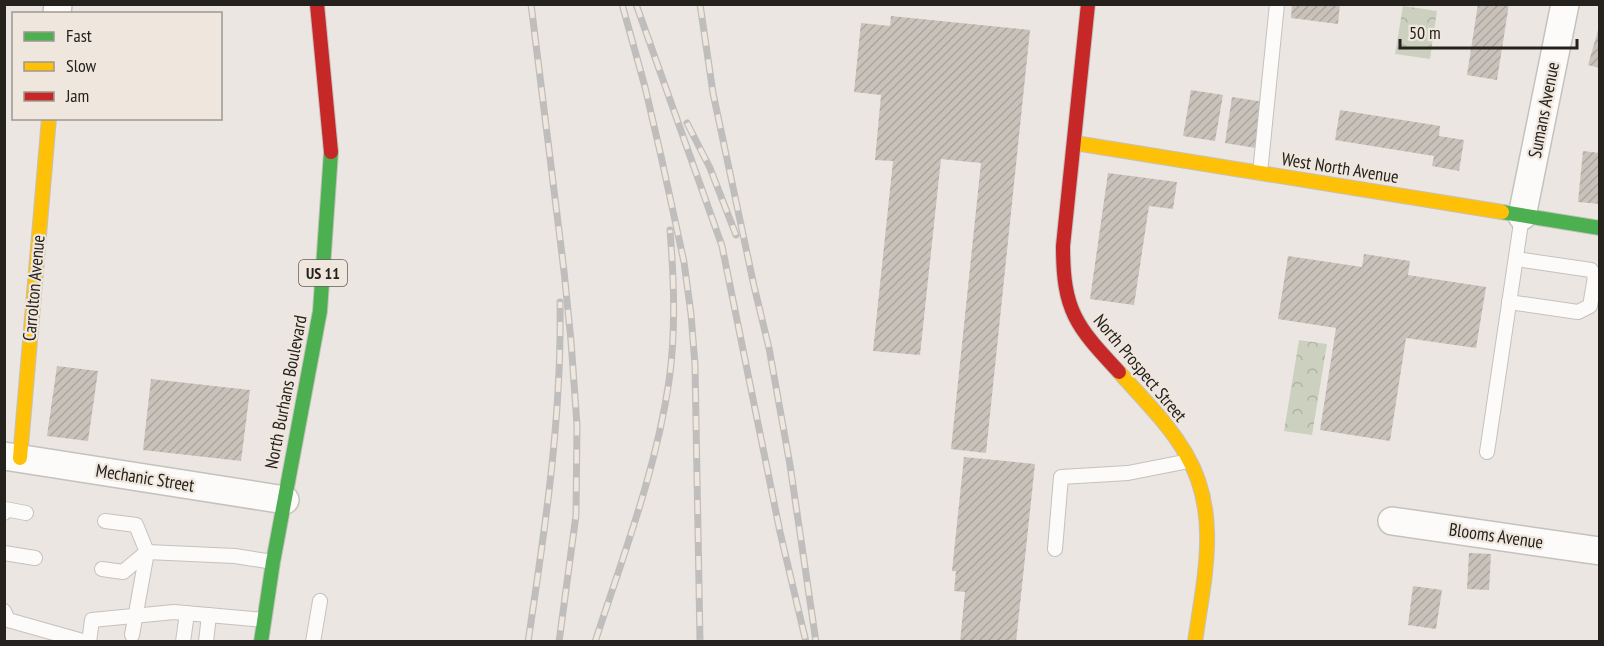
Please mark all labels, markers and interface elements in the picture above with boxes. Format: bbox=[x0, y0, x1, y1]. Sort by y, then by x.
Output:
legend bbox=[12, 12, 222, 120]
scale bar bbox=[1400, 12, 1577, 50]
text: 50 m bbox=[1409, 21, 1441, 44]
text: Fast bbox=[66, 24, 92, 47]
text: Slow bbox=[66, 54, 97, 77]
street label: Sumans Avenue bbox=[1523, 60, 1564, 160]
text: Jam bbox=[65, 84, 89, 107]
street label: West North Avenue bbox=[1280, 147, 1400, 188]
street label: Carrolton Avenue bbox=[17, 234, 50, 342]
road number: US 11 bbox=[299, 260, 347, 286]
street label: North Prospect Street bbox=[1089, 309, 1192, 426]
street label: North Burhans Boulevard bbox=[259, 313, 312, 471]
street label: Mechanic Street bbox=[94, 458, 196, 497]
street label: Blooms Avenue bbox=[1447, 518, 1545, 553]

